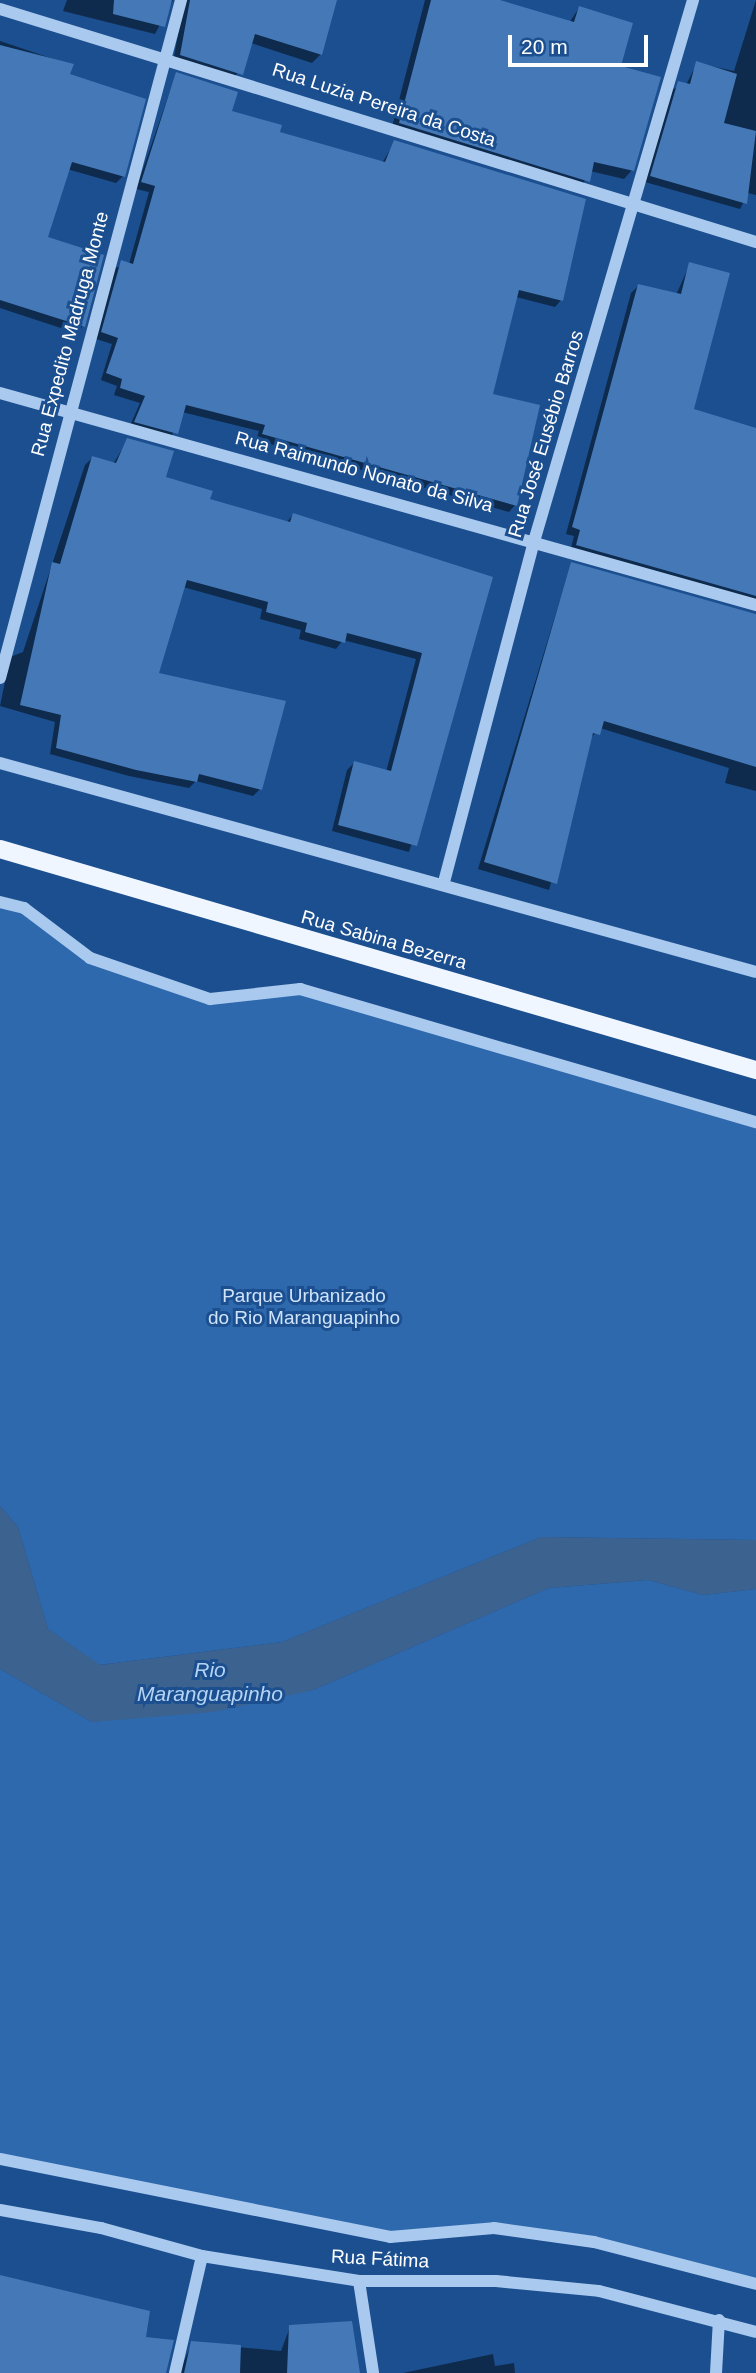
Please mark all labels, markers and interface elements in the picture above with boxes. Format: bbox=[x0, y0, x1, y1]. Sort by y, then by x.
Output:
scale bar bbox=[511, 21, 651, 65]
text: 20 m bbox=[521, 35, 568, 58]
street label: Rua Luzia Pereira da Costa bbox=[269, 58, 499, 152]
street label: Rua Expedito Madruga Monte bbox=[26, 209, 114, 459]
street label: Rua José Eusébio Barros bbox=[504, 328, 588, 540]
street label: Rua Raimundo Nonato da Silva bbox=[233, 427, 495, 517]
street label: Rua Sabina Bezerra bbox=[299, 905, 469, 975]
park label: Parque Urbanizado do Rio Maranguapinho bbox=[208, 1285, 400, 1329]
water label: Rio Maranguapinho bbox=[137, 1657, 283, 1707]
street label: Rua Fátima bbox=[330, 2245, 430, 2273]

